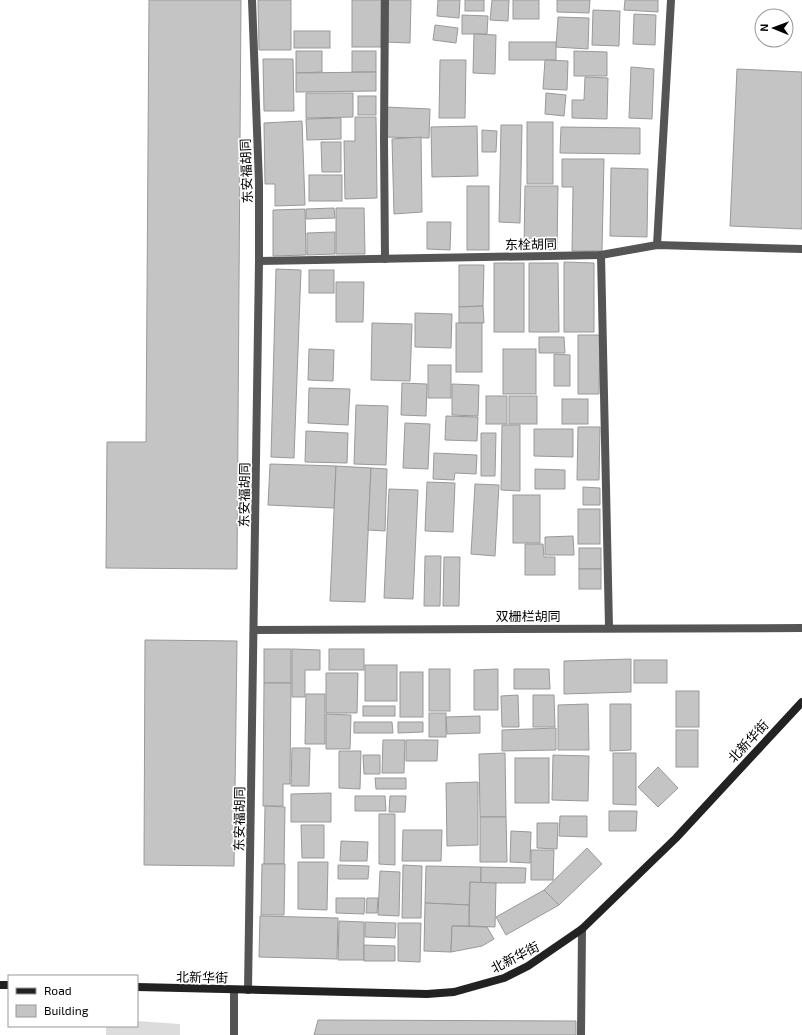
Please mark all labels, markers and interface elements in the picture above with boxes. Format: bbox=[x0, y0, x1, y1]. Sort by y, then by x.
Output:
north arrow bbox=[754, 8, 794, 48]
text: N bbox=[757, 24, 770, 32]
street label: 东安福胡同 bbox=[237, 138, 255, 204]
street label: 东栓胡同 bbox=[505, 236, 557, 252]
street label: 东安福胡同 bbox=[235, 462, 253, 528]
street label: 双栅栏胡同 bbox=[495, 608, 561, 624]
street label: 北新华街 bbox=[724, 717, 772, 765]
street label: 东安福胡同 bbox=[230, 786, 248, 852]
street label: 北新华街 bbox=[488, 938, 542, 976]
street label: 北新华街 bbox=[176, 969, 228, 985]
legend bbox=[8, 975, 138, 1027]
text: Road bbox=[44, 983, 72, 997]
text: Building bbox=[44, 1003, 89, 1017]

